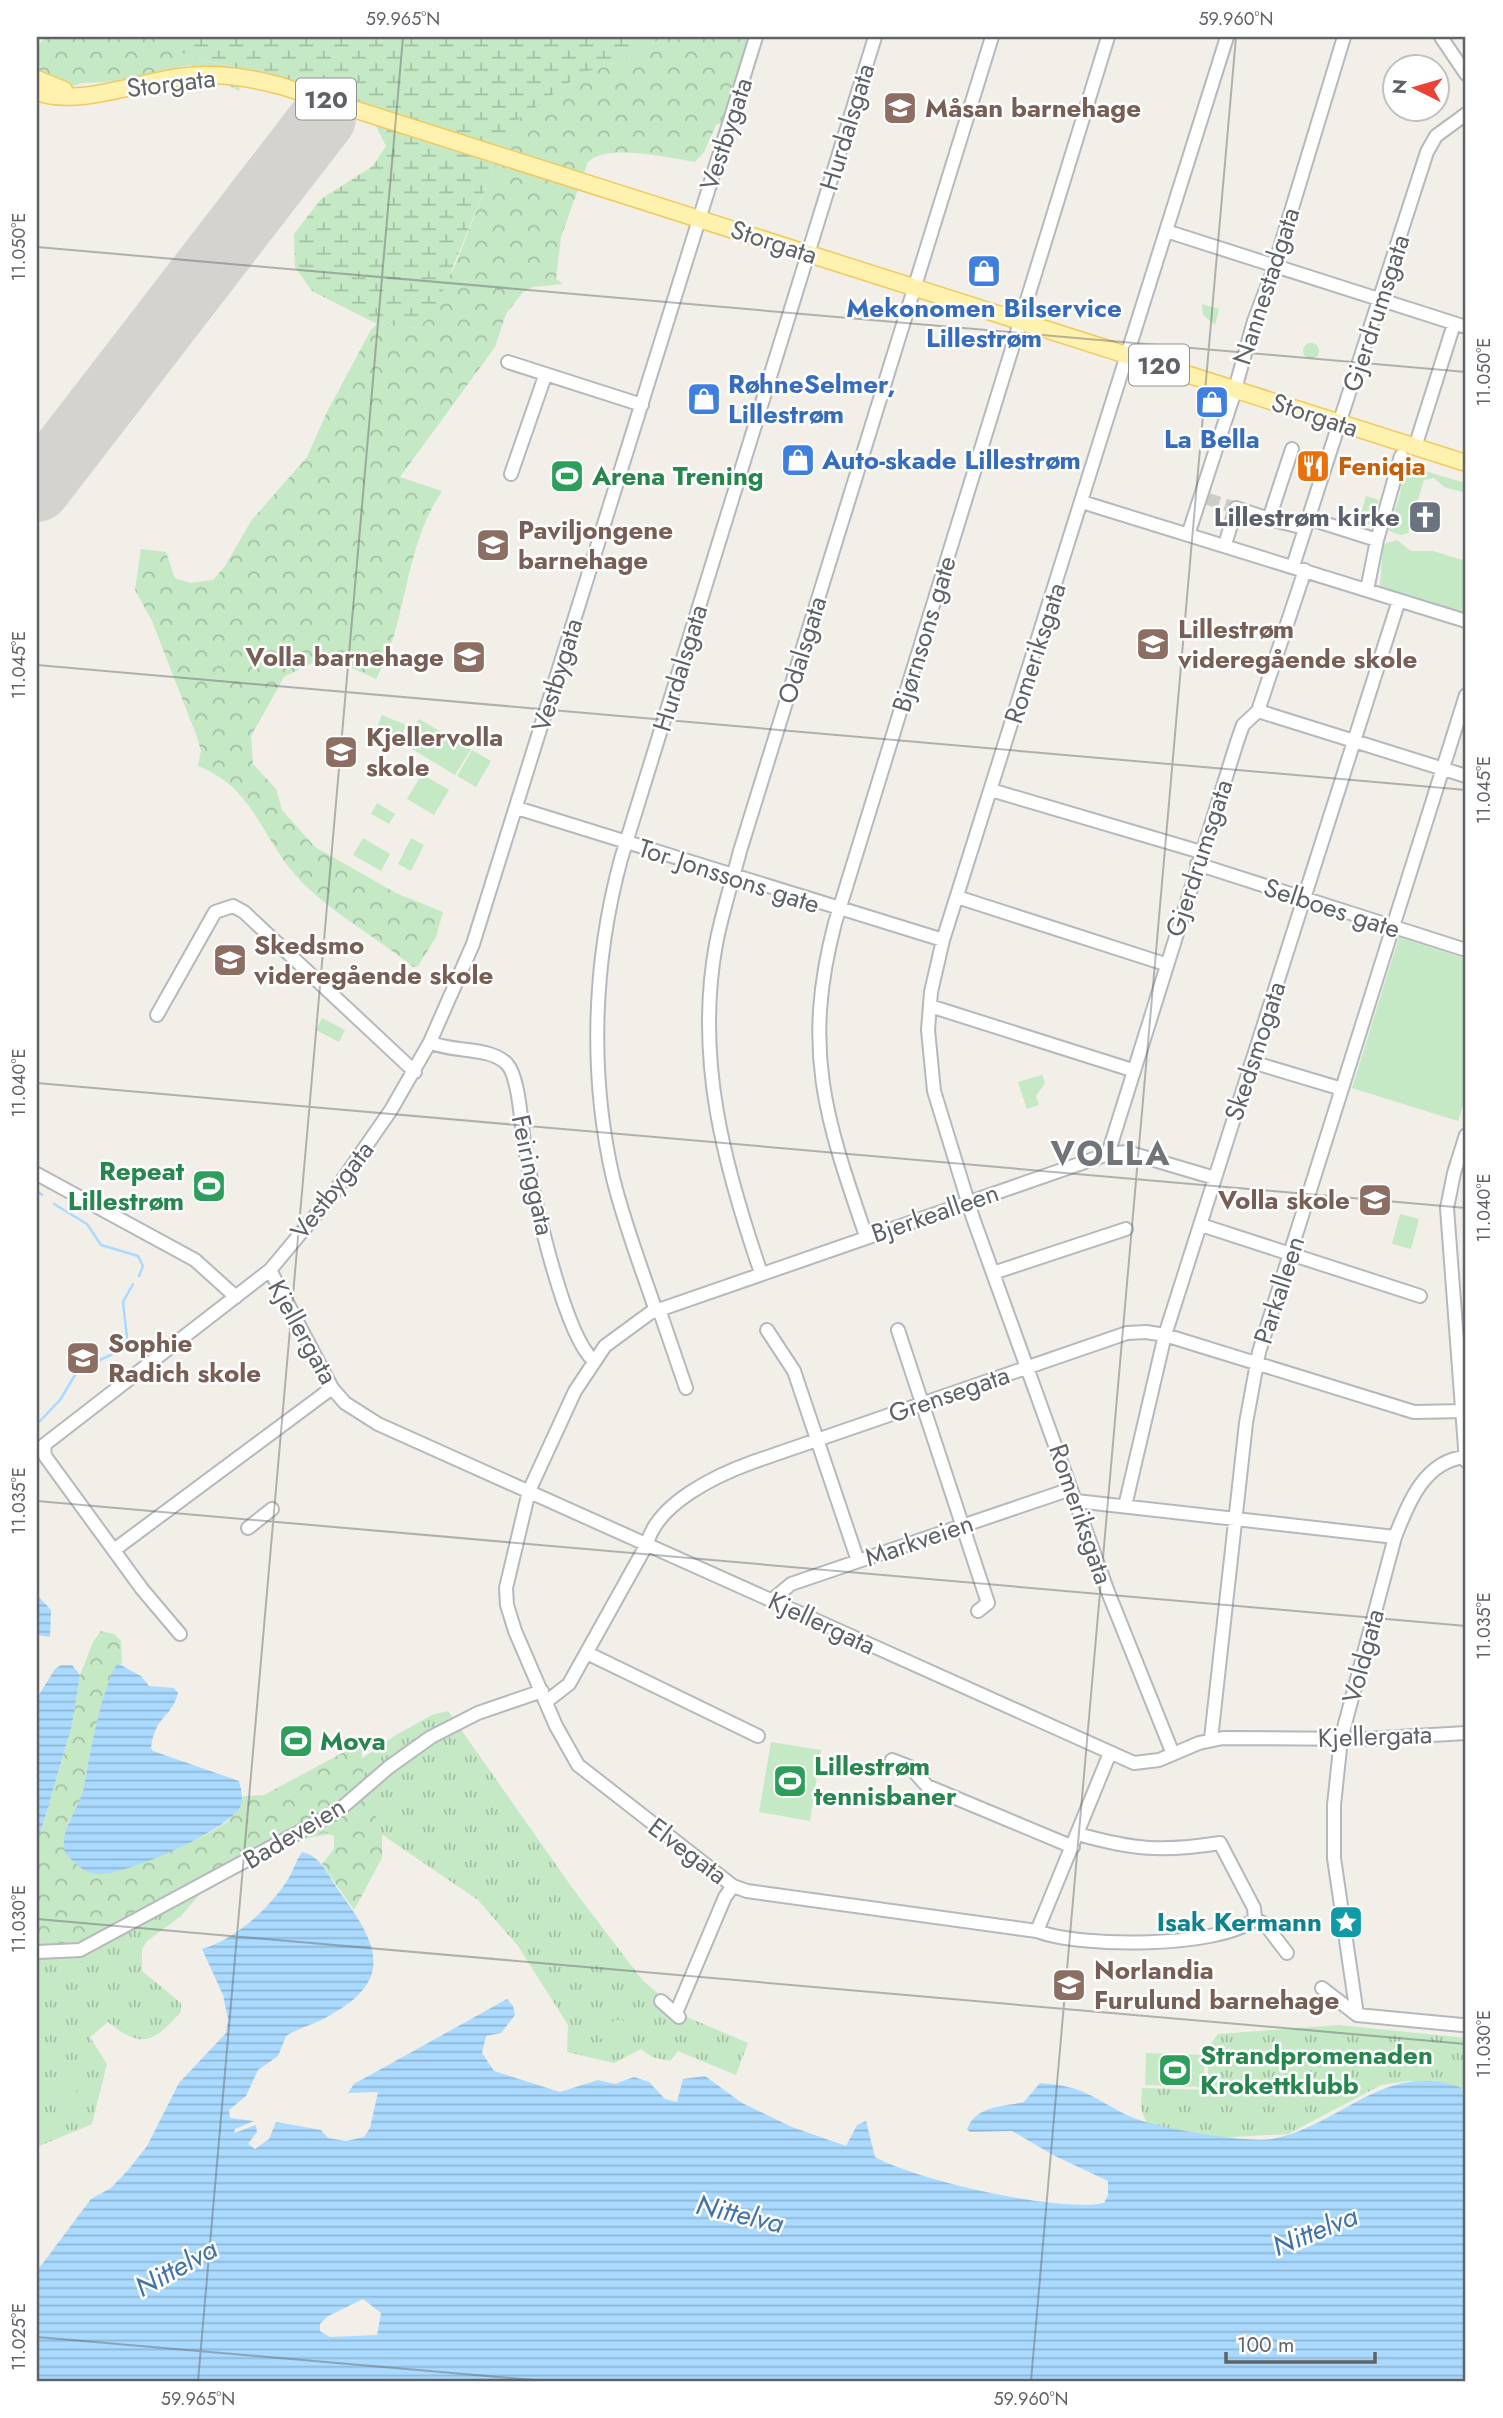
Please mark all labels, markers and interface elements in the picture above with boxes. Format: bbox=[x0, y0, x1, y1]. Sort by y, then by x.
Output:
text: 59.965°N bbox=[366, 6, 440, 32]
text: 59.960°N bbox=[1198, 6, 1274, 32]
north arrow bbox=[1380, 52, 1450, 122]
street label: Storgata bbox=[124, 59, 218, 107]
street label: Hurdalsgata bbox=[810, 59, 884, 195]
street label: Vestbygata bbox=[690, 73, 762, 195]
road number: 120 bbox=[296, 78, 356, 119]
text: N bbox=[1385, 78, 1414, 95]
school or university icon: Måsan barnehage bbox=[881, 89, 919, 127]
place label: Måsan barnehage bbox=[925, 89, 1141, 127]
street label: Nannestadgata bbox=[1223, 202, 1309, 370]
street label: Storgata bbox=[726, 210, 822, 274]
text: 11.050°E bbox=[6, 213, 32, 281]
street label: Gjerdrumsgata bbox=[1333, 230, 1419, 396]
shop icon: Mekonomen Bilservice Lillestrøm bbox=[965, 252, 1003, 290]
place label: Mekonomen Bilservice Lillestrøm bbox=[846, 289, 1122, 357]
text: 11.050°E bbox=[1471, 338, 1497, 406]
road number: 120 bbox=[1129, 344, 1189, 386]
place label: RøhneSelmer, Lillestrøm bbox=[728, 365, 896, 433]
shop icon: RøhneSelmer, Lillestrøm bbox=[685, 380, 723, 418]
shop icon: La Bella bbox=[1193, 383, 1231, 421]
street label: Storgata bbox=[1267, 383, 1363, 447]
place label: La Bella bbox=[1164, 420, 1260, 458]
shop icon: Auto-skade Lillestrøm bbox=[779, 441, 817, 479]
place label: Auto-skade Lillestrøm bbox=[821, 441, 1081, 479]
restaurant icon: Feniqia bbox=[1294, 447, 1332, 485]
place label: Feniqia bbox=[1338, 447, 1426, 485]
sports icon: Arena Trening bbox=[548, 457, 586, 495]
place label: Arena Trening bbox=[591, 457, 764, 495]
place label: Lillestrøm kirke bbox=[1214, 498, 1400, 536]
church icon: Lillestrøm kirke bbox=[1406, 498, 1444, 536]
place label: Paviljongene barnehage bbox=[518, 511, 673, 579]
school or university icon: Paviljongene barnehage bbox=[474, 526, 512, 564]
street label: Bjørnsons gate bbox=[882, 551, 966, 717]
street label: Romeriksgata bbox=[994, 578, 1076, 728]
street label: Odalsgata bbox=[768, 592, 836, 708]
street label: Hurdalsgata bbox=[643, 600, 717, 736]
place label: Lillestrøm videregående skole bbox=[1177, 610, 1417, 678]
street label: Vestbygata bbox=[522, 614, 592, 736]
school or university icon: Lillestrøm videregående skole bbox=[1134, 625, 1172, 663]
text: 11.045°E bbox=[6, 631, 32, 699]
place label: Volla barnehage bbox=[245, 638, 444, 676]
school or university icon: Volla barnehage bbox=[450, 638, 488, 676]
place label: Kjellervolla skole bbox=[366, 718, 503, 786]
school or university icon: Kjellervolla skole bbox=[322, 733, 360, 771]
text: 11.045°E bbox=[1471, 756, 1497, 824]
street label: Gjerdrumsgata bbox=[1156, 775, 1242, 941]
street label: Tor Jonssons gate bbox=[633, 829, 825, 923]
street label: Selboes gate bbox=[1259, 868, 1405, 948]
place label: Skedsmo videregående skole bbox=[253, 926, 493, 994]
school or university icon: Skedsmo videregående skole bbox=[211, 941, 249, 979]
street label: Skedsmogata bbox=[1215, 976, 1295, 1126]
text: 11.040°E bbox=[6, 1049, 32, 1117]
street label: Feiringgata bbox=[502, 1111, 564, 1239]
district label: VOLLA bbox=[1050, 1130, 1171, 1177]
street label: Vestbygata bbox=[281, 1132, 383, 1248]
place label: Repeat Lillestrøm bbox=[68, 1152, 185, 1220]
sports icon: Repeat Lillestrøm bbox=[190, 1167, 228, 1205]
street label: Bjerkealleen bbox=[866, 1173, 1004, 1253]
text: 11.040°E bbox=[1471, 1174, 1497, 1242]
place label: Volla skole bbox=[1217, 1181, 1350, 1219]
school or university icon: Volla skole bbox=[1356, 1181, 1394, 1219]
street label: Parkalleen bbox=[1244, 1231, 1314, 1349]
street label: Kjellergata bbox=[259, 1273, 347, 1391]
place label: Sophie Radich skole bbox=[108, 1324, 261, 1392]
school or university icon: Sophie Radich skole bbox=[64, 1339, 102, 1377]
street label: Grensegata bbox=[883, 1356, 1015, 1432]
street label: Romeriksgata bbox=[1039, 1439, 1123, 1589]
text: 11.035°E bbox=[6, 1467, 32, 1535]
street label: Markveien bbox=[860, 1504, 978, 1576]
street label: Kjellergata bbox=[762, 1582, 882, 1664]
text: 11.035°E bbox=[1471, 1592, 1497, 1660]
street label: Voldgata bbox=[1332, 1605, 1394, 1707]
street label: Kjellergata bbox=[1317, 1715, 1433, 1757]
sports icon: Mova bbox=[277, 1722, 315, 1760]
place label: Mova bbox=[320, 1722, 386, 1760]
place label: Lillestrøm tennisbaner bbox=[814, 1747, 957, 1815]
sports icon: Lillestrøm tennisbaner bbox=[771, 1762, 809, 1800]
street label: Badeveien bbox=[236, 1788, 352, 1878]
street label: Elvegata bbox=[640, 1809, 736, 1893]
text: 11.030°E bbox=[6, 1885, 32, 1953]
place label: Isak Kermann bbox=[1157, 1903, 1322, 1941]
place icon: Isak Kermann bbox=[1327, 1903, 1365, 1941]
place label: Norlandia Furulund barnehage bbox=[1094, 1951, 1339, 2019]
school or university icon: Norlandia Furulund barnehage bbox=[1050, 1966, 1088, 2004]
text: 11.030°E bbox=[1471, 2010, 1497, 2078]
place label: Strandpromenaden Krokettklubb bbox=[1200, 2036, 1433, 2104]
sports icon: Strandpromenaden Krokettklubb bbox=[1156, 2051, 1194, 2089]
water label: Nittelva bbox=[692, 2184, 788, 2244]
water label: Nittelva bbox=[1266, 2195, 1364, 2267]
water label: Nittelva bbox=[127, 2228, 225, 2307]
text: 11.025°E bbox=[6, 2303, 32, 2371]
scale bar bbox=[1226, 2320, 1375, 2364]
text: 100 m bbox=[1237, 2330, 1294, 2360]
text: 59.965°N bbox=[161, 2386, 235, 2412]
text: 59.960°N bbox=[993, 2386, 1069, 2412]

